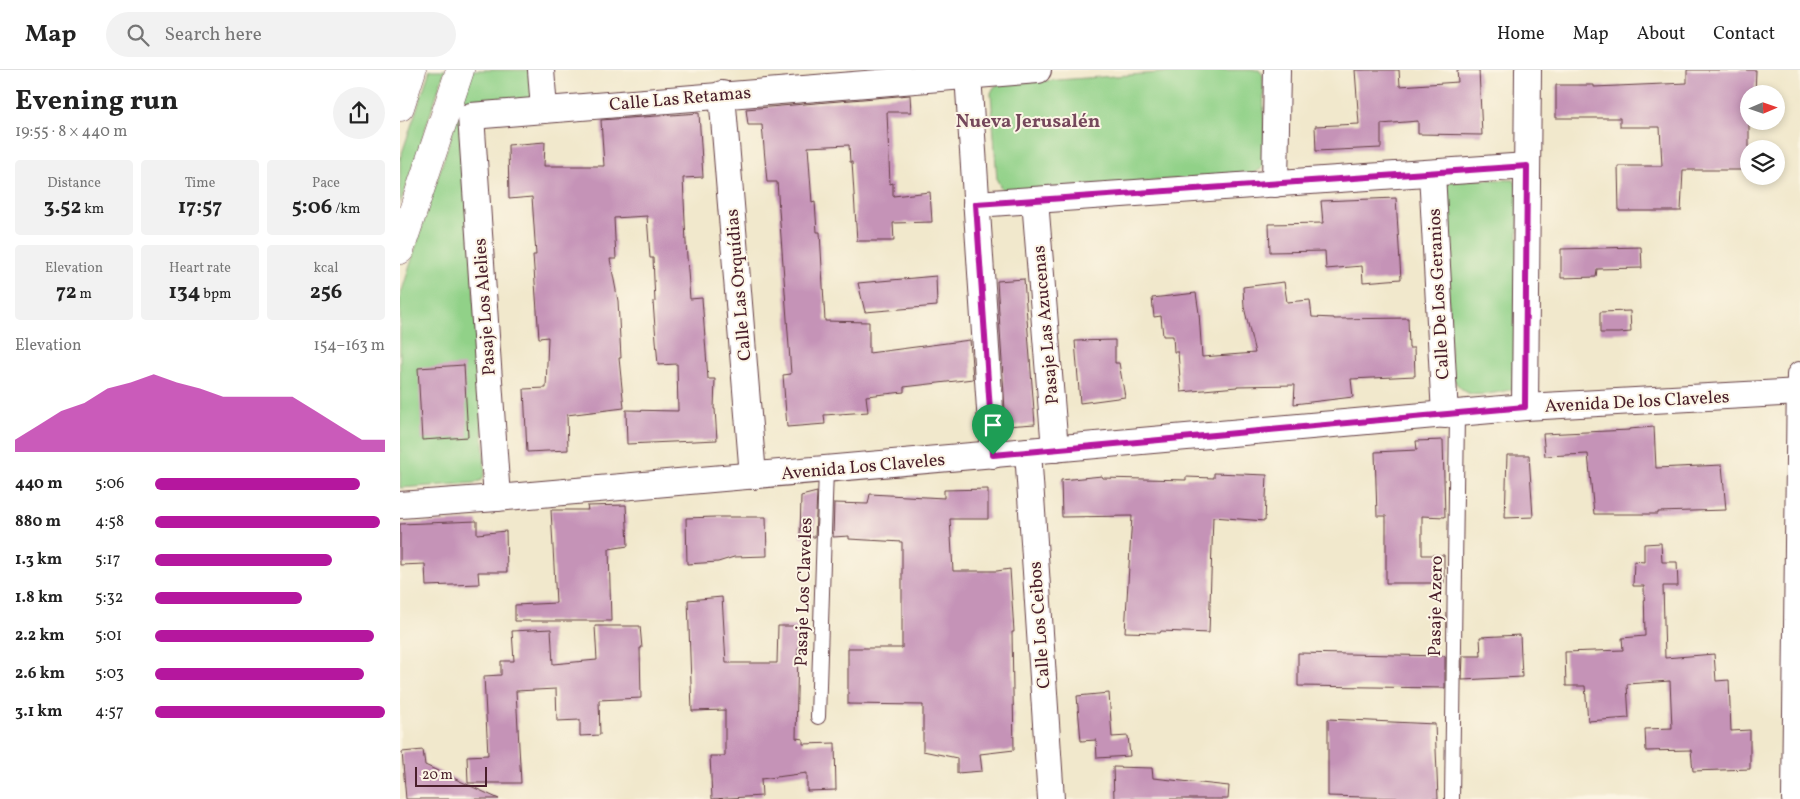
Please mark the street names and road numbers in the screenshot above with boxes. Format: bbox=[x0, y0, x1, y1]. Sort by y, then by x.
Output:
street label: Calle Las Retamas bbox=[608, 81, 752, 118]
street label: Calle Las Orquídias bbox=[720, 208, 759, 362]
street label: Calle De Los Geranios bbox=[1423, 208, 1456, 380]
street label: Pasaje Los Alelies bbox=[468, 237, 503, 377]
street label: Pasaje Las Azucenas bbox=[1027, 244, 1066, 405]
street label: Avenida De los Claveles bbox=[1544, 385, 1730, 420]
street label: Avenida Los Claveles bbox=[780, 448, 946, 487]
street label: Pasaje Los Claveles bbox=[789, 517, 820, 667]
street label: Pasaje Azero bbox=[1423, 555, 1450, 657]
street label: Calle Los Ceibos bbox=[1024, 560, 1057, 689]

